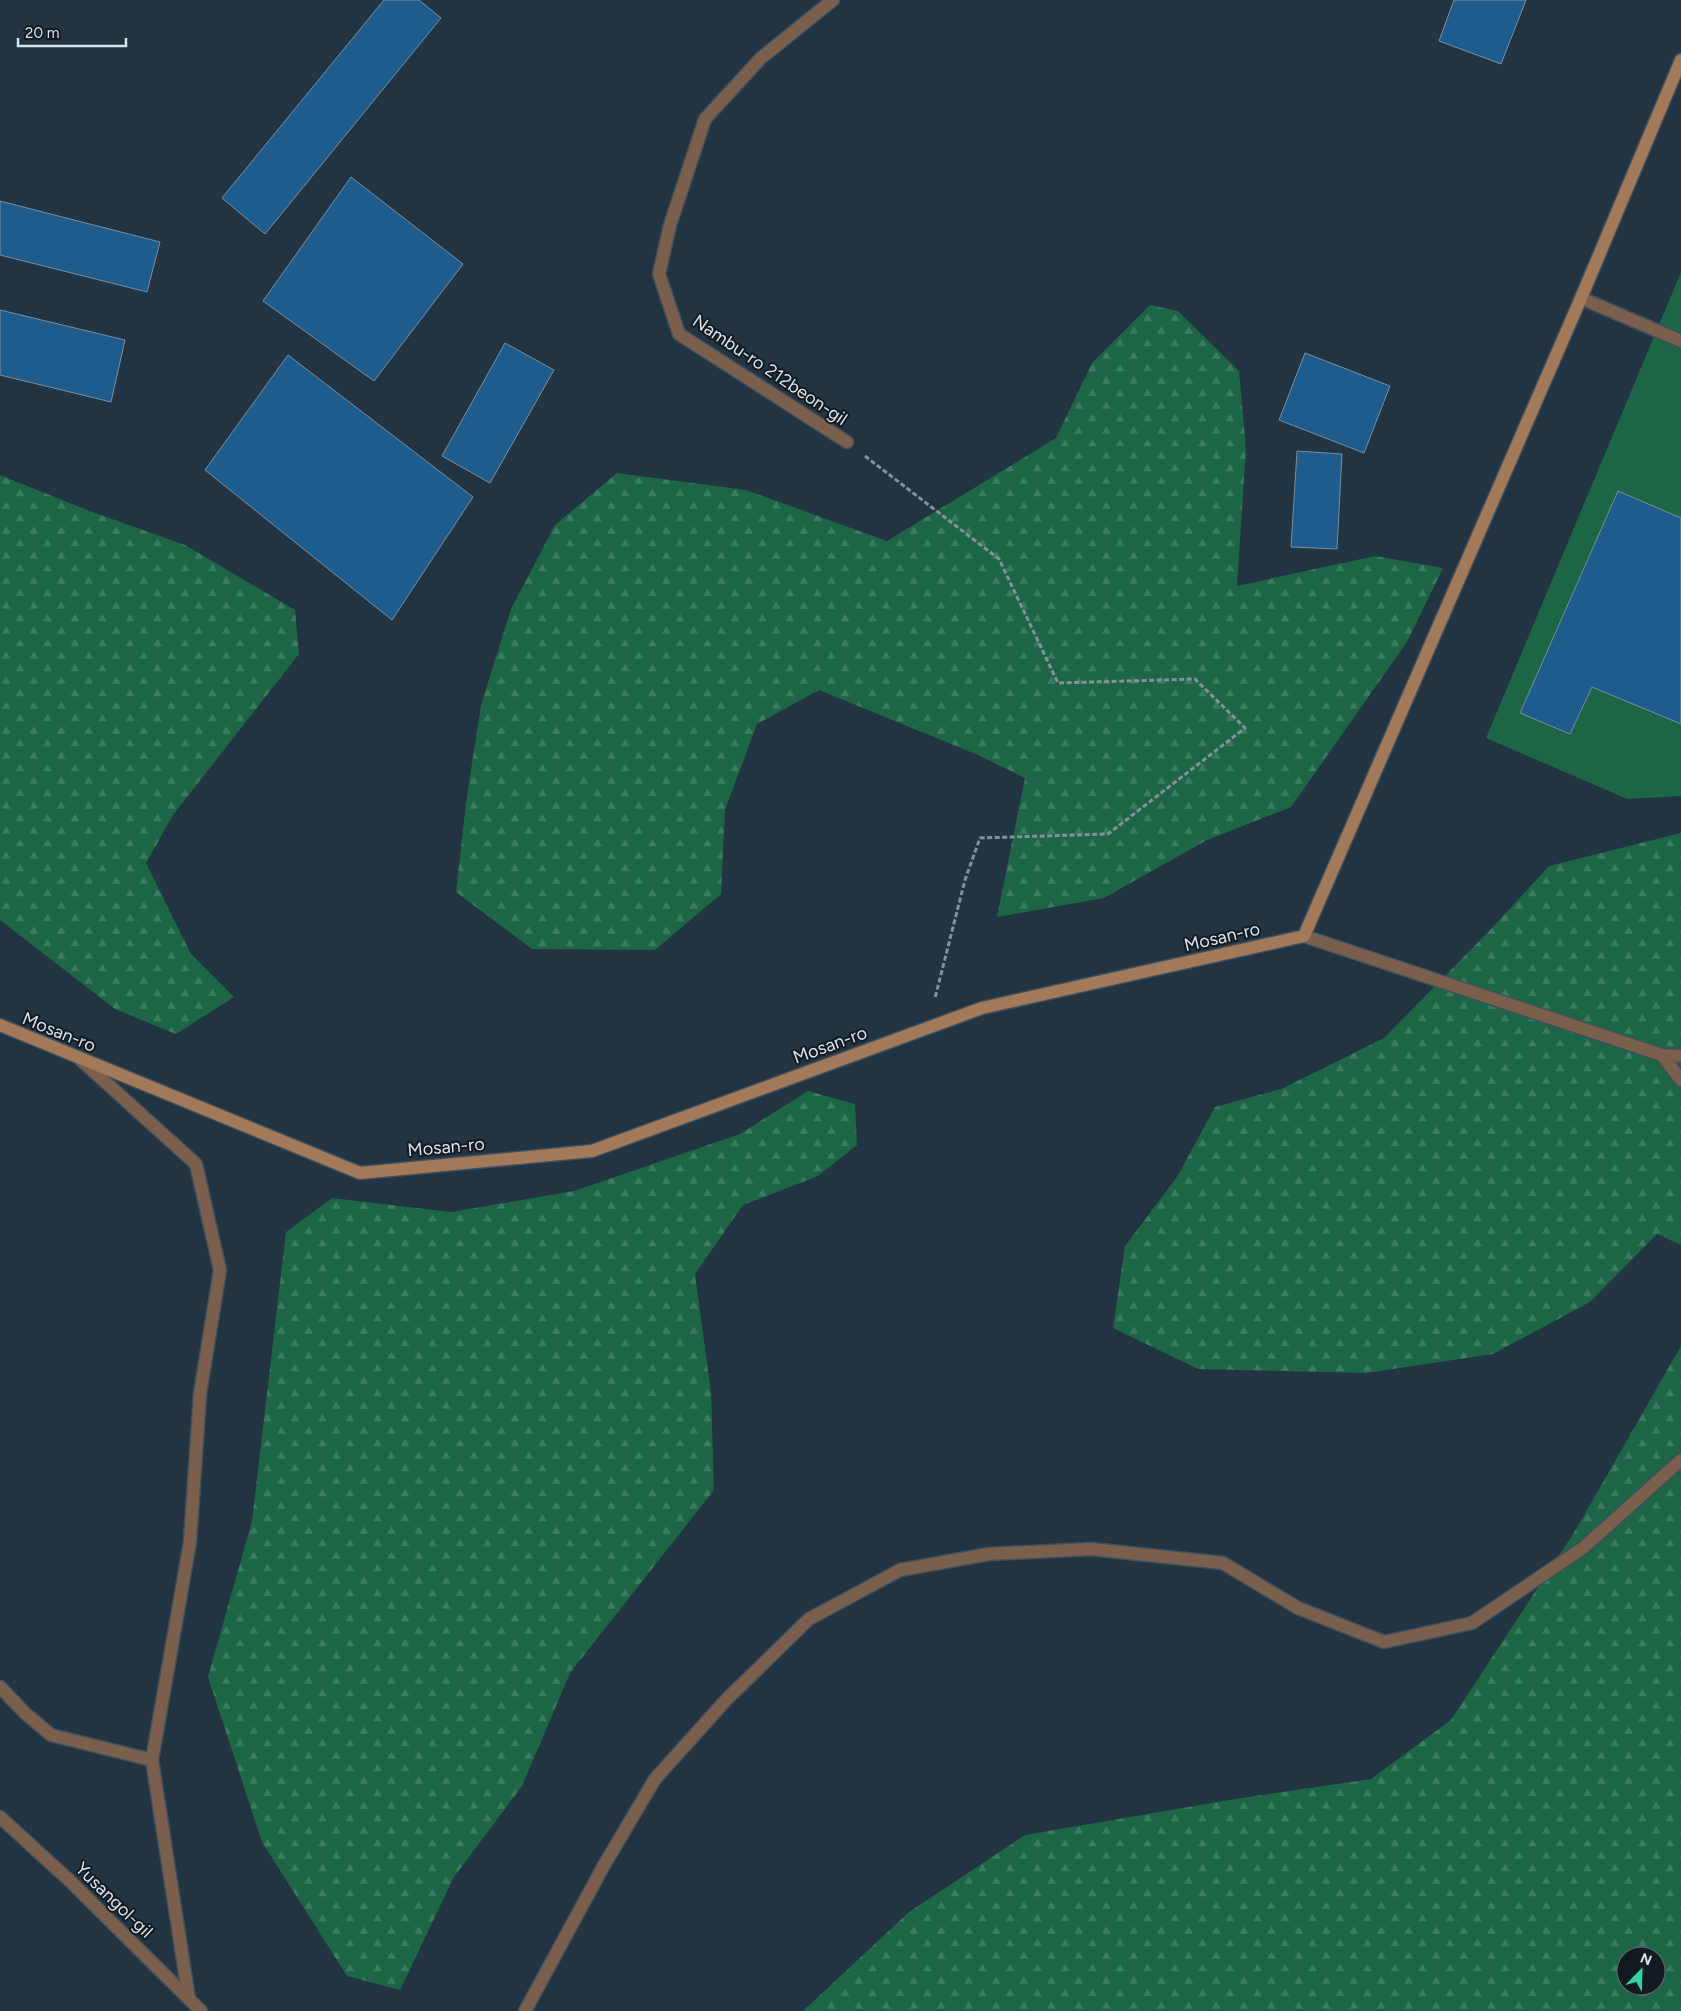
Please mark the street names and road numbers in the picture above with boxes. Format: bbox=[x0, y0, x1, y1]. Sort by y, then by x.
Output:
street label: Nambu-ro 212beon-gil bbox=[688, 310, 852, 430]
street label: Mosan-ro bbox=[1182, 918, 1262, 956]
street label: Mosan-ro bbox=[19, 1007, 99, 1057]
street label: Mosan-ro bbox=[790, 1021, 870, 1069]
street label: Mosan-ro bbox=[407, 1133, 485, 1161]
street label: Yusangol-gil bbox=[71, 1858, 157, 1942]

